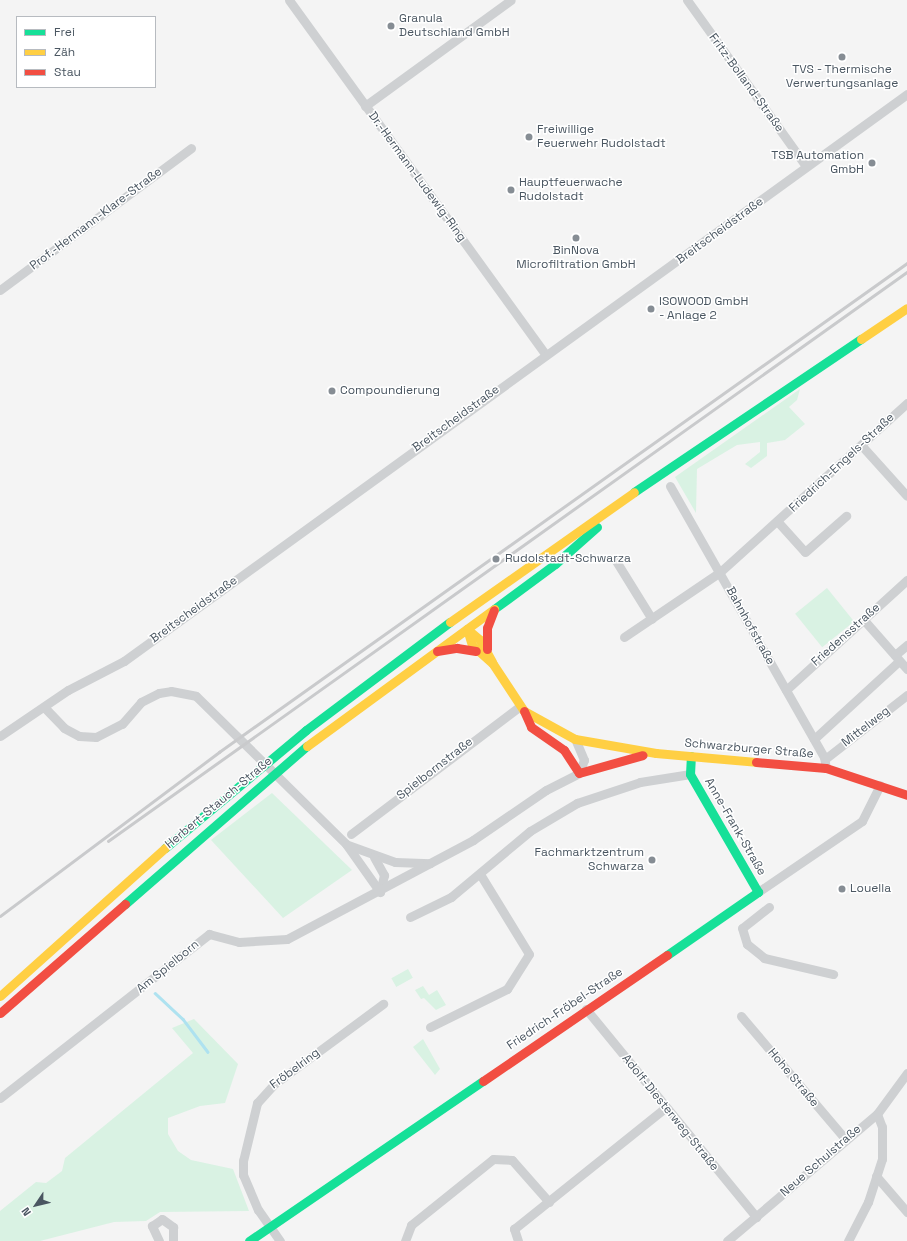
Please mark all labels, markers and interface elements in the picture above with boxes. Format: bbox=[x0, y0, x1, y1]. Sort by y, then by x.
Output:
place label: Granula Deutschland GmbH bbox=[399, 12, 510, 40]
legend bbox=[16, 16, 156, 88]
marker: Granula Deutschland GmbH bbox=[386, 21, 396, 31]
text: Frei bbox=[54, 24, 75, 40]
street label: Fritz-Bolland-Straße bbox=[705, 31, 787, 135]
text: Zäh bbox=[54, 44, 75, 60]
marker: TVS - Thermische Verwertungsanlage bbox=[837, 52, 847, 62]
place label: TVS - Thermische Verwertungsanlage bbox=[786, 63, 898, 91]
text: Stau bbox=[54, 64, 81, 80]
street label: Dr.-Hermann-Ludewig-Ring bbox=[365, 109, 469, 245]
place label: Freiwillige Feuerwehr Rudolstadt bbox=[537, 123, 666, 151]
marker: Freiwillige Feuerwehr Rudolstadt bbox=[524, 132, 534, 142]
place label: TSB Automation GmbH bbox=[771, 149, 864, 177]
marker: TSB Automation GmbH bbox=[867, 158, 877, 168]
street label: Prof.-Hermann-Klare-Straße bbox=[27, 165, 165, 273]
place label: Hauptfeuerwache Rudolstadt bbox=[519, 176, 623, 204]
marker: Hauptfeuerwache Rudolstadt bbox=[506, 185, 516, 195]
street label: Breitscheidstraße bbox=[674, 195, 766, 267]
marker: BinNova Microfiltration GmbH bbox=[571, 233, 581, 243]
place label: BinNova Microfiltration GmbH bbox=[516, 244, 636, 272]
place label: ISOWOOD GmbH - Anlage 2 bbox=[659, 295, 748, 323]
marker: ISOWOOD GmbH - Anlage 2 bbox=[646, 304, 656, 314]
street label: Breitscheidstraße bbox=[410, 383, 502, 455]
place label: Compoundierung bbox=[340, 384, 440, 398]
marker: Compoundierung bbox=[327, 386, 337, 396]
street label: Friedrich-Engels-Straße bbox=[786, 410, 898, 516]
place label: Rudolstadt-Schwarza bbox=[505, 552, 631, 566]
marker: Rudolstadt-Schwarza bbox=[490, 553, 502, 565]
street label: Breitscheidstraße bbox=[148, 574, 240, 646]
street label: Bahnhofstraße bbox=[723, 585, 777, 667]
street label: Friedensstraße bbox=[809, 600, 883, 670]
street label: Mittelweg bbox=[839, 704, 893, 750]
street label: Spielbornstraße bbox=[394, 735, 476, 803]
street label: Schwarzburger Straße bbox=[684, 736, 814, 762]
street label: Herbert-Stauch-Straße bbox=[163, 754, 275, 852]
street label: Anne-Frank-Straße bbox=[701, 776, 769, 878]
place label: Fachmarktzentrum Schwarza bbox=[535, 846, 644, 874]
marker: Fachmarktzentrum Schwarza bbox=[647, 855, 657, 865]
place label: Louella bbox=[850, 882, 891, 896]
marker: Louella bbox=[837, 884, 847, 894]
street label: Am Spielborn bbox=[134, 937, 202, 997]
street label: Friedrich-Fröbel-Straße bbox=[504, 965, 626, 1053]
street label: Fröbelring bbox=[267, 1046, 323, 1092]
street label: Hohe Straße bbox=[764, 1046, 822, 1110]
street label: Adolf-Diesterweg-Straße bbox=[619, 1052, 721, 1174]
street label: Neue Schulstraße bbox=[778, 1122, 864, 1200]
north arrow bbox=[16, 1185, 56, 1225]
text: N bbox=[18, 1205, 34, 1219]

